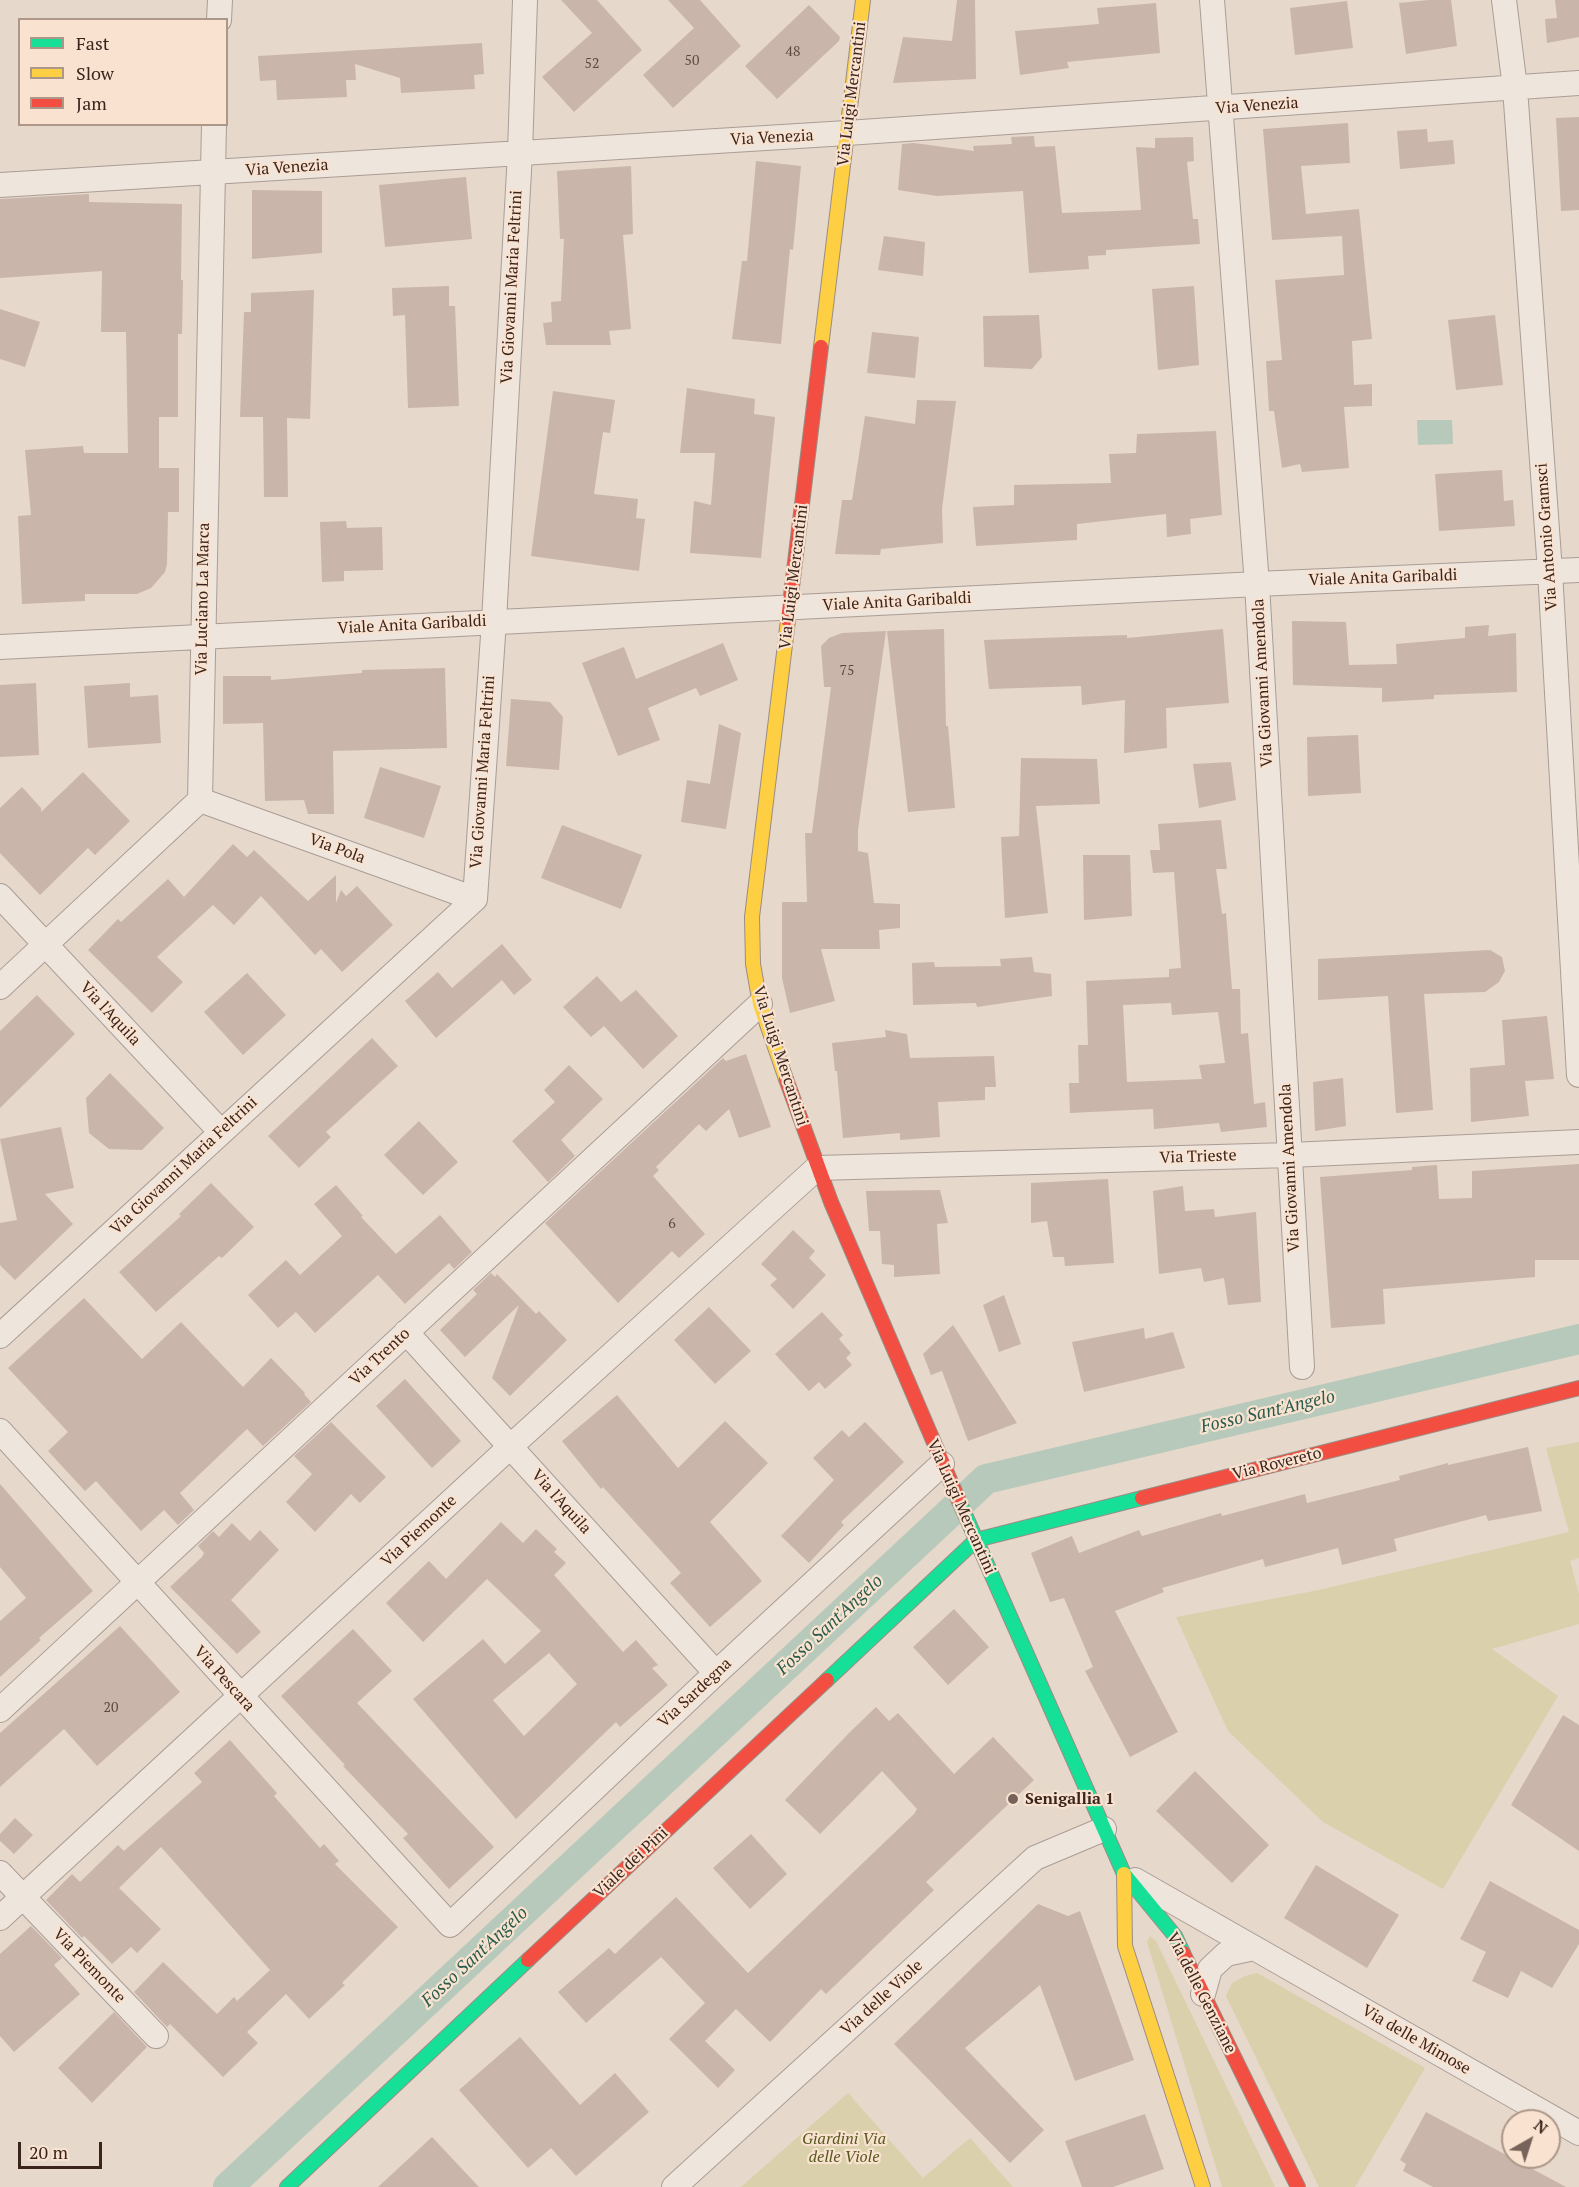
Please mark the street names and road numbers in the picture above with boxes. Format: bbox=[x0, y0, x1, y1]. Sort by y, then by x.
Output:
street label: Via Luigi Mercantini bbox=[834, 20, 870, 168]
street label: Via Venezia bbox=[1215, 94, 1299, 118]
street label: Via Venezia bbox=[730, 126, 814, 150]
street label: Via Venezia bbox=[245, 156, 329, 180]
street label: Via Giovanni Maria Feltrini bbox=[497, 190, 527, 384]
street label: Via Antonio Gramsci bbox=[1532, 462, 1562, 612]
street label: Via Luigi Mercantini bbox=[776, 503, 812, 651]
street label: Via Luciano La Marca bbox=[192, 523, 214, 675]
street label: Viale Anita Garibaldi bbox=[1308, 566, 1458, 590]
street label: Viale Anita Garibaldi bbox=[822, 589, 972, 615]
street label: Via Giovanni Amendola bbox=[1249, 598, 1277, 768]
street label: Viale Anita Garibaldi bbox=[337, 612, 487, 638]
street label: Via Giovanni Maria Feltrini bbox=[467, 675, 499, 869]
street label: Via Pola bbox=[306, 830, 368, 868]
street label: Via l'Aquila bbox=[76, 978, 144, 1050]
street label: Via Luigi Mercantini bbox=[748, 984, 812, 1128]
street label: Via Giovanni Amendola bbox=[1276, 1083, 1304, 1253]
street label: Via Giovanni Maria Feltrini bbox=[107, 1093, 261, 1239]
street label: Via Trieste bbox=[1159, 1146, 1237, 1168]
street label: Via Trento bbox=[346, 1324, 414, 1390]
street label: Via Luigi Mercantini bbox=[923, 1436, 999, 1578]
street label: Via Rovereto bbox=[1231, 1444, 1323, 1484]
street label: Via l'Aquila bbox=[527, 1466, 595, 1538]
street label: Via Piemonte bbox=[377, 1491, 461, 1571]
street label: Via Pescara bbox=[190, 1642, 258, 1716]
street label: Via Sardegna bbox=[654, 1654, 736, 1732]
street label: Viale dei Pini bbox=[590, 1824, 672, 1902]
street label: Via Piemonte bbox=[49, 1925, 129, 2007]
street label: Via delle Genziane bbox=[1162, 1929, 1240, 2057]
street label: Via delle Viole bbox=[837, 1956, 927, 2040]
street label: Via delle Mimose bbox=[1358, 2001, 1474, 2079]

